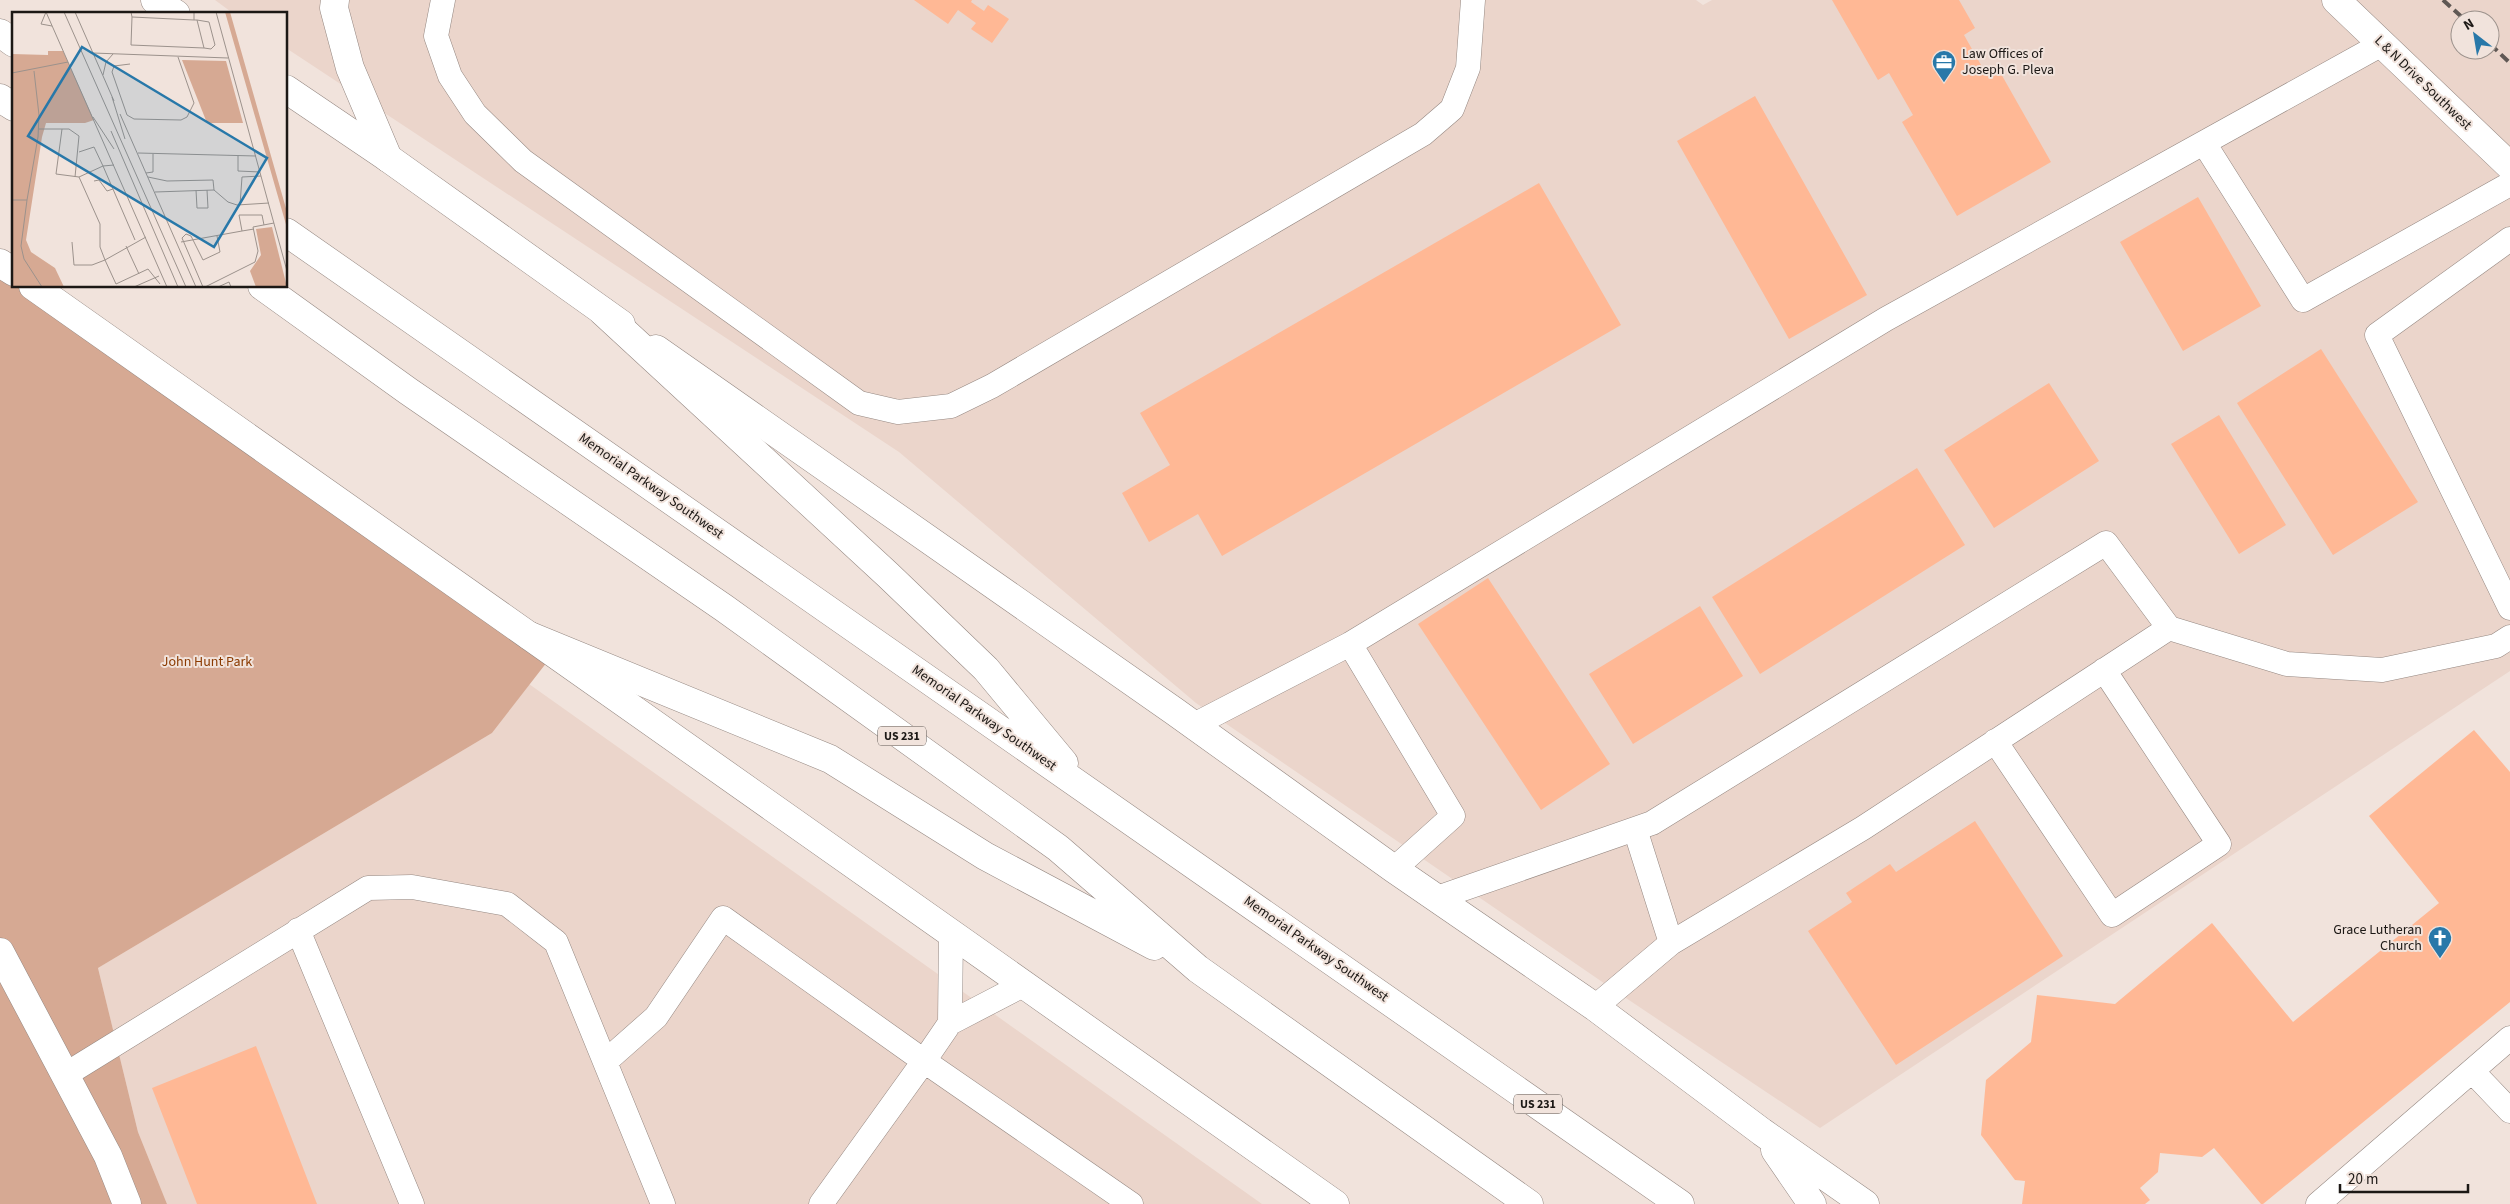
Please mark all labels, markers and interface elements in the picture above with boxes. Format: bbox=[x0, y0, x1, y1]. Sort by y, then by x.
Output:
north arrow bbox=[2450, 10, 2500, 60]
inset map bbox=[12, 12, 288, 288]
text: N bbox=[2460, 14, 2478, 36]
street label: L & N Drive Southwest bbox=[2370, 31, 2476, 135]
place label: Law Offices of Joseph G. Pleva bbox=[1962, 44, 2054, 80]
office icon: Law Offices of Joseph G. Pleva bbox=[1931, 49, 1957, 83]
street label: Memorial Parkway Southwest bbox=[574, 428, 728, 544]
park label: John Hunt Park bbox=[162, 652, 252, 672]
street label: Memorial Parkway Southwest bbox=[907, 660, 1061, 776]
road number: US 231 bbox=[878, 726, 926, 746]
street label: Memorial Parkway Southwest bbox=[1239, 891, 1393, 1007]
place label: Grace Lutheran Church bbox=[2333, 920, 2422, 956]
church icon: Grace Lutheran Church bbox=[2427, 925, 2453, 959]
road number: US 231 bbox=[1514, 1094, 1562, 1114]
scale bar bbox=[2340, 1162, 2468, 1194]
text: 20 m bbox=[2348, 1169, 2378, 1190]

